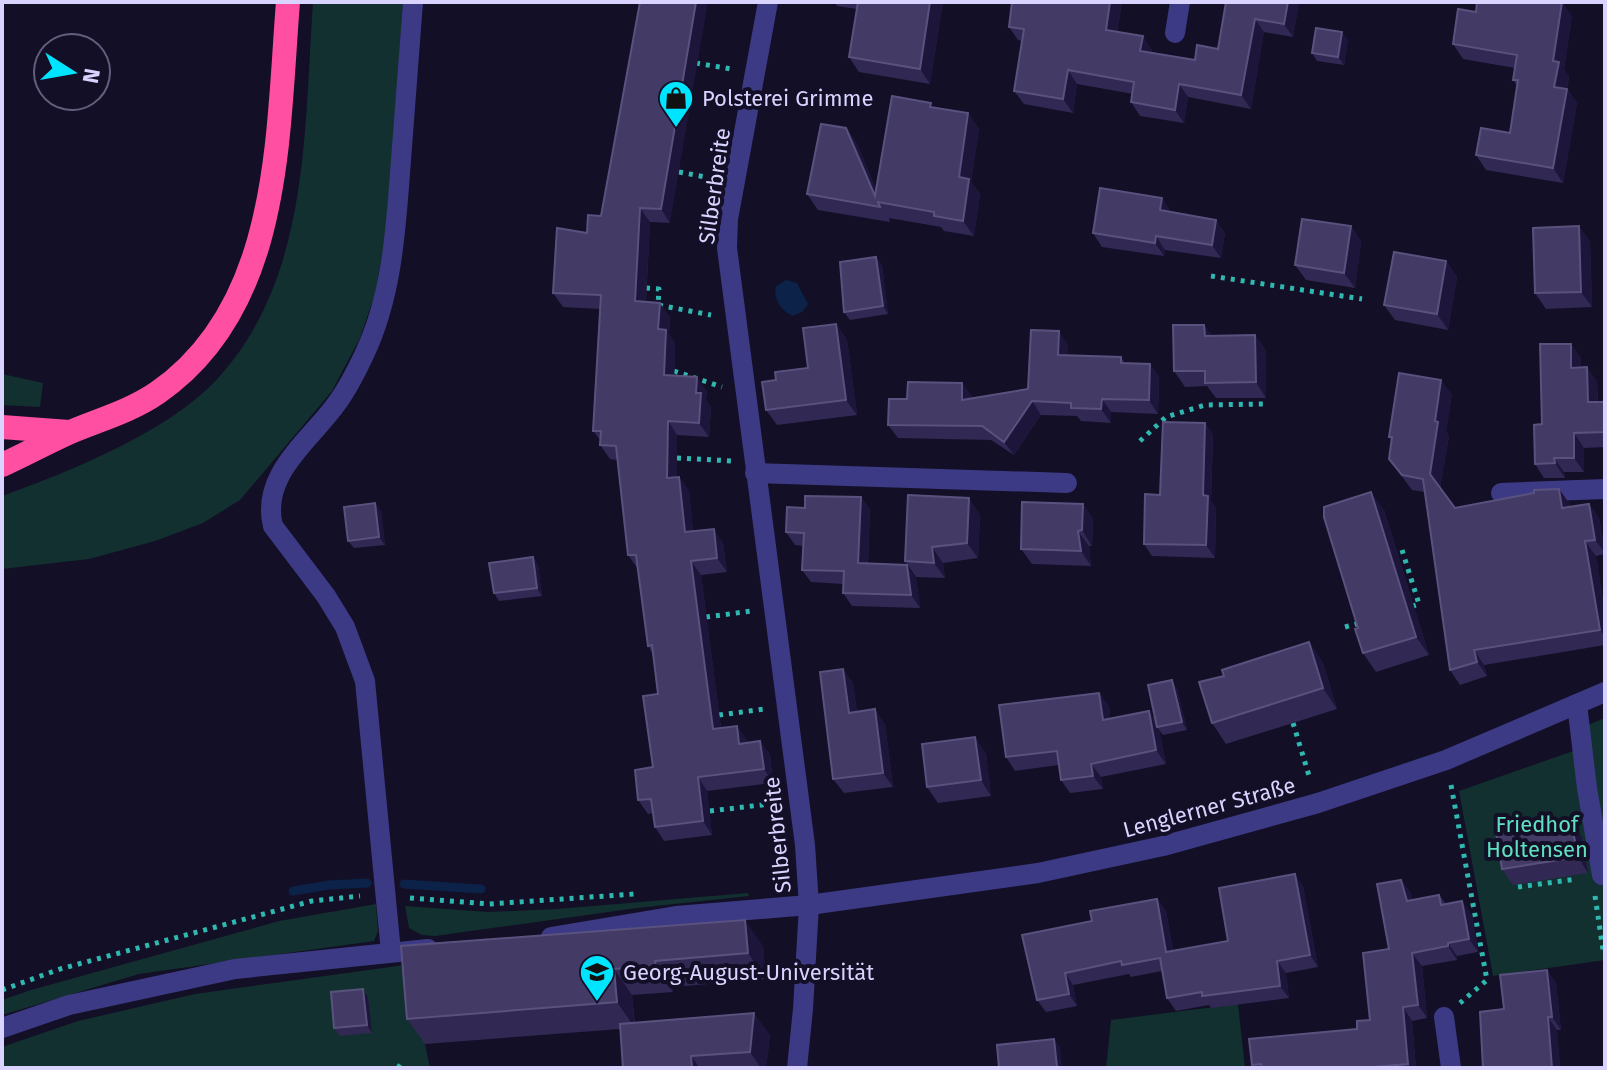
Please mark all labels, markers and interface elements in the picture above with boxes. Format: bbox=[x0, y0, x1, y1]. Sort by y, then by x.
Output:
north arrow bbox=[32, 32, 112, 112]
text: N bbox=[76, 66, 106, 85]
shop icon: Polsterei Grimme bbox=[657, 79, 695, 129]
place label: Polsterei Grimme bbox=[702, 85, 873, 112]
street label: Silberbreite bbox=[693, 126, 736, 246]
street label: Lenglerner Straße bbox=[1120, 771, 1298, 843]
street label: Silberbreite bbox=[758, 775, 797, 894]
park label: Friedhof Holtensen bbox=[1486, 811, 1588, 863]
school or university icon: Georg-August-Universität bbox=[578, 953, 616, 1003]
place label: Georg-August-Universität bbox=[623, 959, 874, 986]

